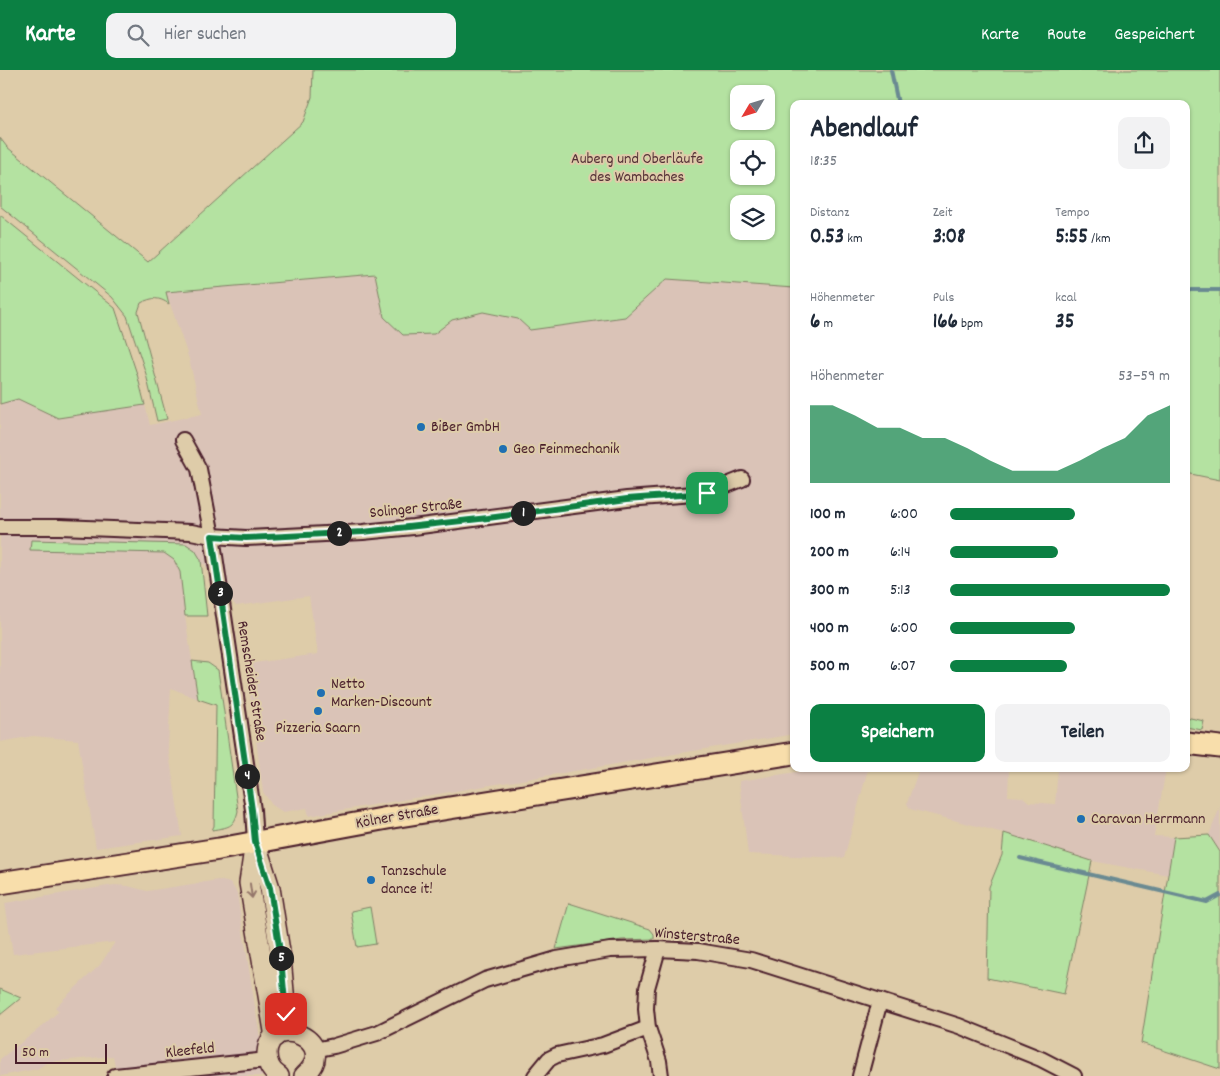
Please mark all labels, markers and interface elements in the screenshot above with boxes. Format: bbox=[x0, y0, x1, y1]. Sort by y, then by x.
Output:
search box bbox=[106, 13, 456, 58]
text: Karte bbox=[25, 18, 76, 52]
icon: search bbox=[124, 21, 152, 49]
text: Hier suchen bbox=[164, 22, 246, 49]
text: Karte bbox=[981, 23, 1019, 48]
text: Route bbox=[1047, 23, 1086, 48]
text: Gespeichert bbox=[1114, 23, 1195, 48]
north arrow bbox=[730, 85, 775, 130]
map controls bbox=[730, 85, 775, 240]
text: Abendlauf bbox=[810, 111, 918, 151]
button: share bbox=[1118, 117, 1170, 169]
button: locate bbox=[730, 140, 775, 185]
park label: Auberg und Oberläufe des Wambaches bbox=[571, 148, 703, 189]
text: 18:35 bbox=[810, 150, 837, 173]
button: layers bbox=[730, 195, 775, 240]
text: Distanz bbox=[810, 203, 849, 223]
text: Zeit bbox=[933, 203, 953, 223]
text: Tempo bbox=[1055, 203, 1089, 223]
text: 0.53 bbox=[810, 223, 844, 253]
text: 3:08 bbox=[933, 223, 965, 253]
text: 5:55 bbox=[1055, 223, 1088, 253]
text: km bbox=[844, 229, 863, 249]
text: /km bbox=[1088, 229, 1111, 249]
text: Höhenmeter bbox=[810, 288, 875, 308]
text: Puls bbox=[933, 288, 954, 308]
text: kcal bbox=[1055, 288, 1077, 308]
text: 6 bbox=[810, 308, 820, 338]
text: 166 bbox=[933, 308, 958, 338]
text: 35 bbox=[1055, 308, 1074, 338]
text: m bbox=[820, 314, 833, 334]
text: bpm bbox=[958, 314, 983, 334]
text: Höhenmeter bbox=[810, 365, 884, 388]
text: 53–59 m bbox=[1118, 365, 1170, 388]
place label: BiBer GmbH bbox=[431, 416, 500, 439]
marker: BiBer GmbH bbox=[415, 421, 427, 433]
place label: Geo Feinmechanik bbox=[513, 438, 620, 461]
marker: Geo Feinmechanik bbox=[497, 443, 509, 455]
pin bbox=[686, 472, 728, 514]
icon: arrive bbox=[693, 479, 721, 507]
street label: Solinger Straße bbox=[369, 493, 463, 525]
pin: 1 bbox=[510, 500, 536, 526]
text: 1 bbox=[522, 503, 525, 523]
text: 100 m bbox=[810, 503, 846, 526]
text: 6:00 bbox=[890, 503, 918, 526]
pin: 2 bbox=[326, 520, 352, 546]
text: 2 bbox=[336, 523, 343, 543]
text: 200 m bbox=[810, 541, 849, 564]
text: 6:14 bbox=[890, 541, 911, 564]
text: 300 m bbox=[810, 579, 849, 602]
text: 5:13 bbox=[890, 579, 911, 602]
pin: 3 bbox=[208, 580, 232, 606]
text: 3 bbox=[217, 583, 224, 603]
text: 400 m bbox=[810, 617, 849, 640]
text: 6:00 bbox=[890, 617, 918, 640]
street label: Remscheider Straße bbox=[230, 619, 272, 743]
text: 500 m bbox=[810, 655, 850, 678]
text: 6:07 bbox=[890, 655, 915, 678]
place label: Netto Marken-Discount bbox=[331, 673, 432, 714]
marker: Netto Marken-Discount bbox=[315, 687, 327, 699]
button: Speichern bbox=[810, 704, 985, 762]
button: Teilen bbox=[995, 704, 1170, 762]
marker: Pizzeria Saarn bbox=[312, 705, 324, 717]
place label: Pizzeria Saarn bbox=[276, 717, 360, 740]
pin: 4 bbox=[234, 764, 260, 788]
text: 4 bbox=[245, 766, 250, 786]
street label: Kölner Straße bbox=[354, 798, 440, 836]
place label: Caravan Herrmann bbox=[1091, 808, 1205, 831]
marker: Caravan Herrmann bbox=[1075, 813, 1087, 825]
place label: Tanzschule dance it! bbox=[381, 860, 447, 901]
marker: Tanzschule dance it! bbox=[365, 874, 377, 886]
one-way arrow bbox=[246, 882, 256, 898]
street label: Winsterstraße bbox=[653, 922, 741, 952]
pin: 5 bbox=[268, 946, 294, 970]
text: 5 bbox=[278, 948, 285, 968]
pin bbox=[265, 993, 307, 1035]
icon: check bbox=[272, 1000, 300, 1028]
street label: Kleefeld bbox=[164, 1037, 216, 1065]
scale bar bbox=[15, 1041, 108, 1064]
text: 50 m bbox=[22, 1043, 49, 1063]

